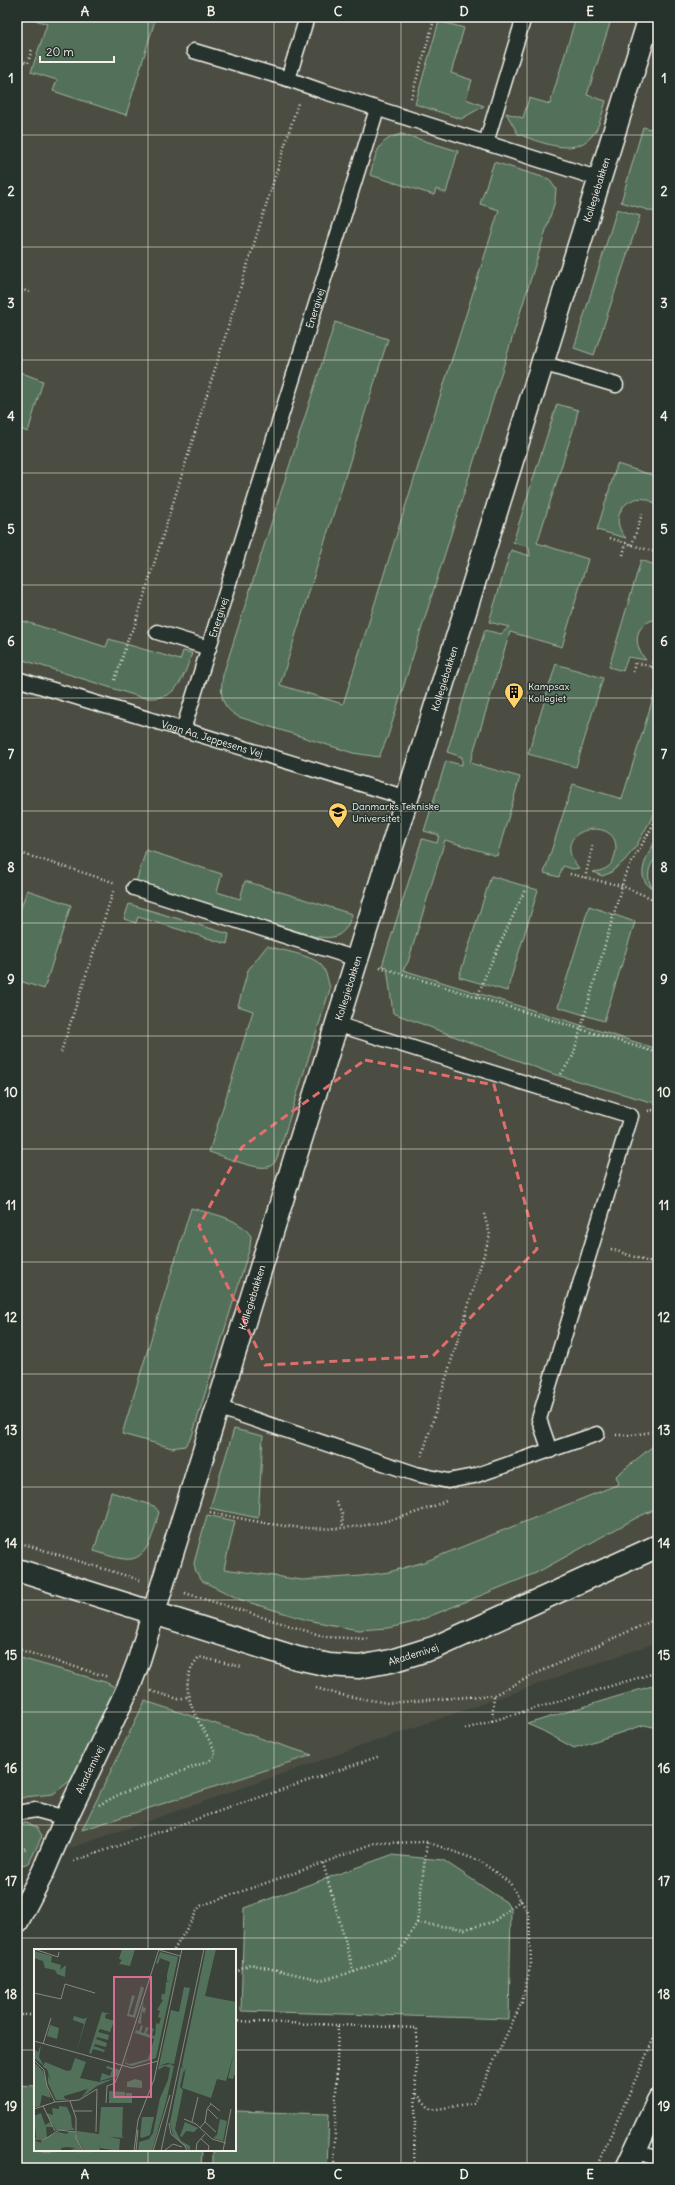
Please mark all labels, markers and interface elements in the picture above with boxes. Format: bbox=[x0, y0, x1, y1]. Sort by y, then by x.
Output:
text: A bbox=[81, 3, 90, 20]
text: B bbox=[207, 3, 216, 20]
text: C bbox=[334, 3, 343, 20]
text: D bbox=[459, 3, 469, 20]
text: E bbox=[586, 3, 594, 20]
scale bar bbox=[40, 38, 114, 64]
text: 20 m bbox=[46, 44, 74, 59]
text: 1 bbox=[8, 70, 14, 87]
text: 1 bbox=[661, 70, 667, 87]
street label: Kollegiebakken bbox=[581, 155, 613, 224]
text: 2 bbox=[7, 183, 15, 200]
text: 2 bbox=[660, 183, 668, 200]
street label: Energivej bbox=[303, 287, 328, 330]
text: 3 bbox=[7, 295, 15, 312]
text: 3 bbox=[660, 295, 668, 312]
text: 4 bbox=[7, 408, 15, 425]
text: 4 bbox=[660, 408, 668, 425]
text: 5 bbox=[7, 521, 15, 538]
text: 5 bbox=[660, 521, 668, 538]
street label: Energivej bbox=[206, 596, 231, 639]
text: 6 bbox=[7, 633, 15, 650]
text: 6 bbox=[660, 633, 668, 650]
street label: Kollegiebakken bbox=[428, 644, 461, 713]
place label: Kampsax Kollegiet bbox=[528, 680, 570, 705]
building icon: Kampsax Kollegiet bbox=[503, 681, 525, 709]
street label: Vagn Aa. Jeppesens Vej bbox=[160, 717, 264, 761]
text: 7 bbox=[8, 746, 15, 763]
text: 7 bbox=[661, 746, 668, 763]
place label: Danmarks Tekniske Universitet bbox=[352, 800, 439, 825]
school or university icon: Danmarks Tekniske Universitet bbox=[327, 801, 349, 829]
text: 8 bbox=[7, 859, 15, 876]
text: 8 bbox=[660, 859, 668, 876]
street label: Kollegiebakken bbox=[332, 954, 365, 1022]
text: 9 bbox=[7, 971, 15, 988]
text: 9 bbox=[660, 971, 668, 988]
text: 10 bbox=[4, 1084, 18, 1101]
text: 10 bbox=[657, 1084, 671, 1101]
text: 11 bbox=[6, 1197, 16, 1214]
text: 11 bbox=[659, 1197, 669, 1214]
street label: Kollegiebakken bbox=[236, 1263, 269, 1332]
text: 12 bbox=[5, 1309, 17, 1326]
text: 12 bbox=[658, 1309, 670, 1326]
text: 13 bbox=[5, 1422, 17, 1439]
text: 13 bbox=[658, 1422, 670, 1439]
text: 14 bbox=[5, 1535, 18, 1552]
text: 14 bbox=[658, 1535, 671, 1552]
street label: Akademivej bbox=[387, 1641, 441, 1669]
text: 15 bbox=[5, 1647, 18, 1664]
text: 15 bbox=[658, 1647, 671, 1664]
street label: Akademivej bbox=[73, 1743, 107, 1796]
text: 16 bbox=[5, 1760, 18, 1777]
text: 16 bbox=[658, 1760, 671, 1777]
text: 17 bbox=[5, 1873, 17, 1890]
text: 17 bbox=[658, 1873, 670, 1890]
inset map bbox=[34, 1949, 236, 2151]
text: 18 bbox=[5, 1986, 17, 2003]
text: 18 bbox=[658, 1986, 670, 2003]
text: 19 bbox=[5, 2098, 17, 2115]
text: 19 bbox=[658, 2098, 670, 2115]
text: A bbox=[81, 2166, 90, 2183]
text: B bbox=[207, 2166, 216, 2183]
text: C bbox=[334, 2166, 343, 2183]
text: D bbox=[459, 2166, 469, 2183]
text: E bbox=[586, 2166, 594, 2183]

